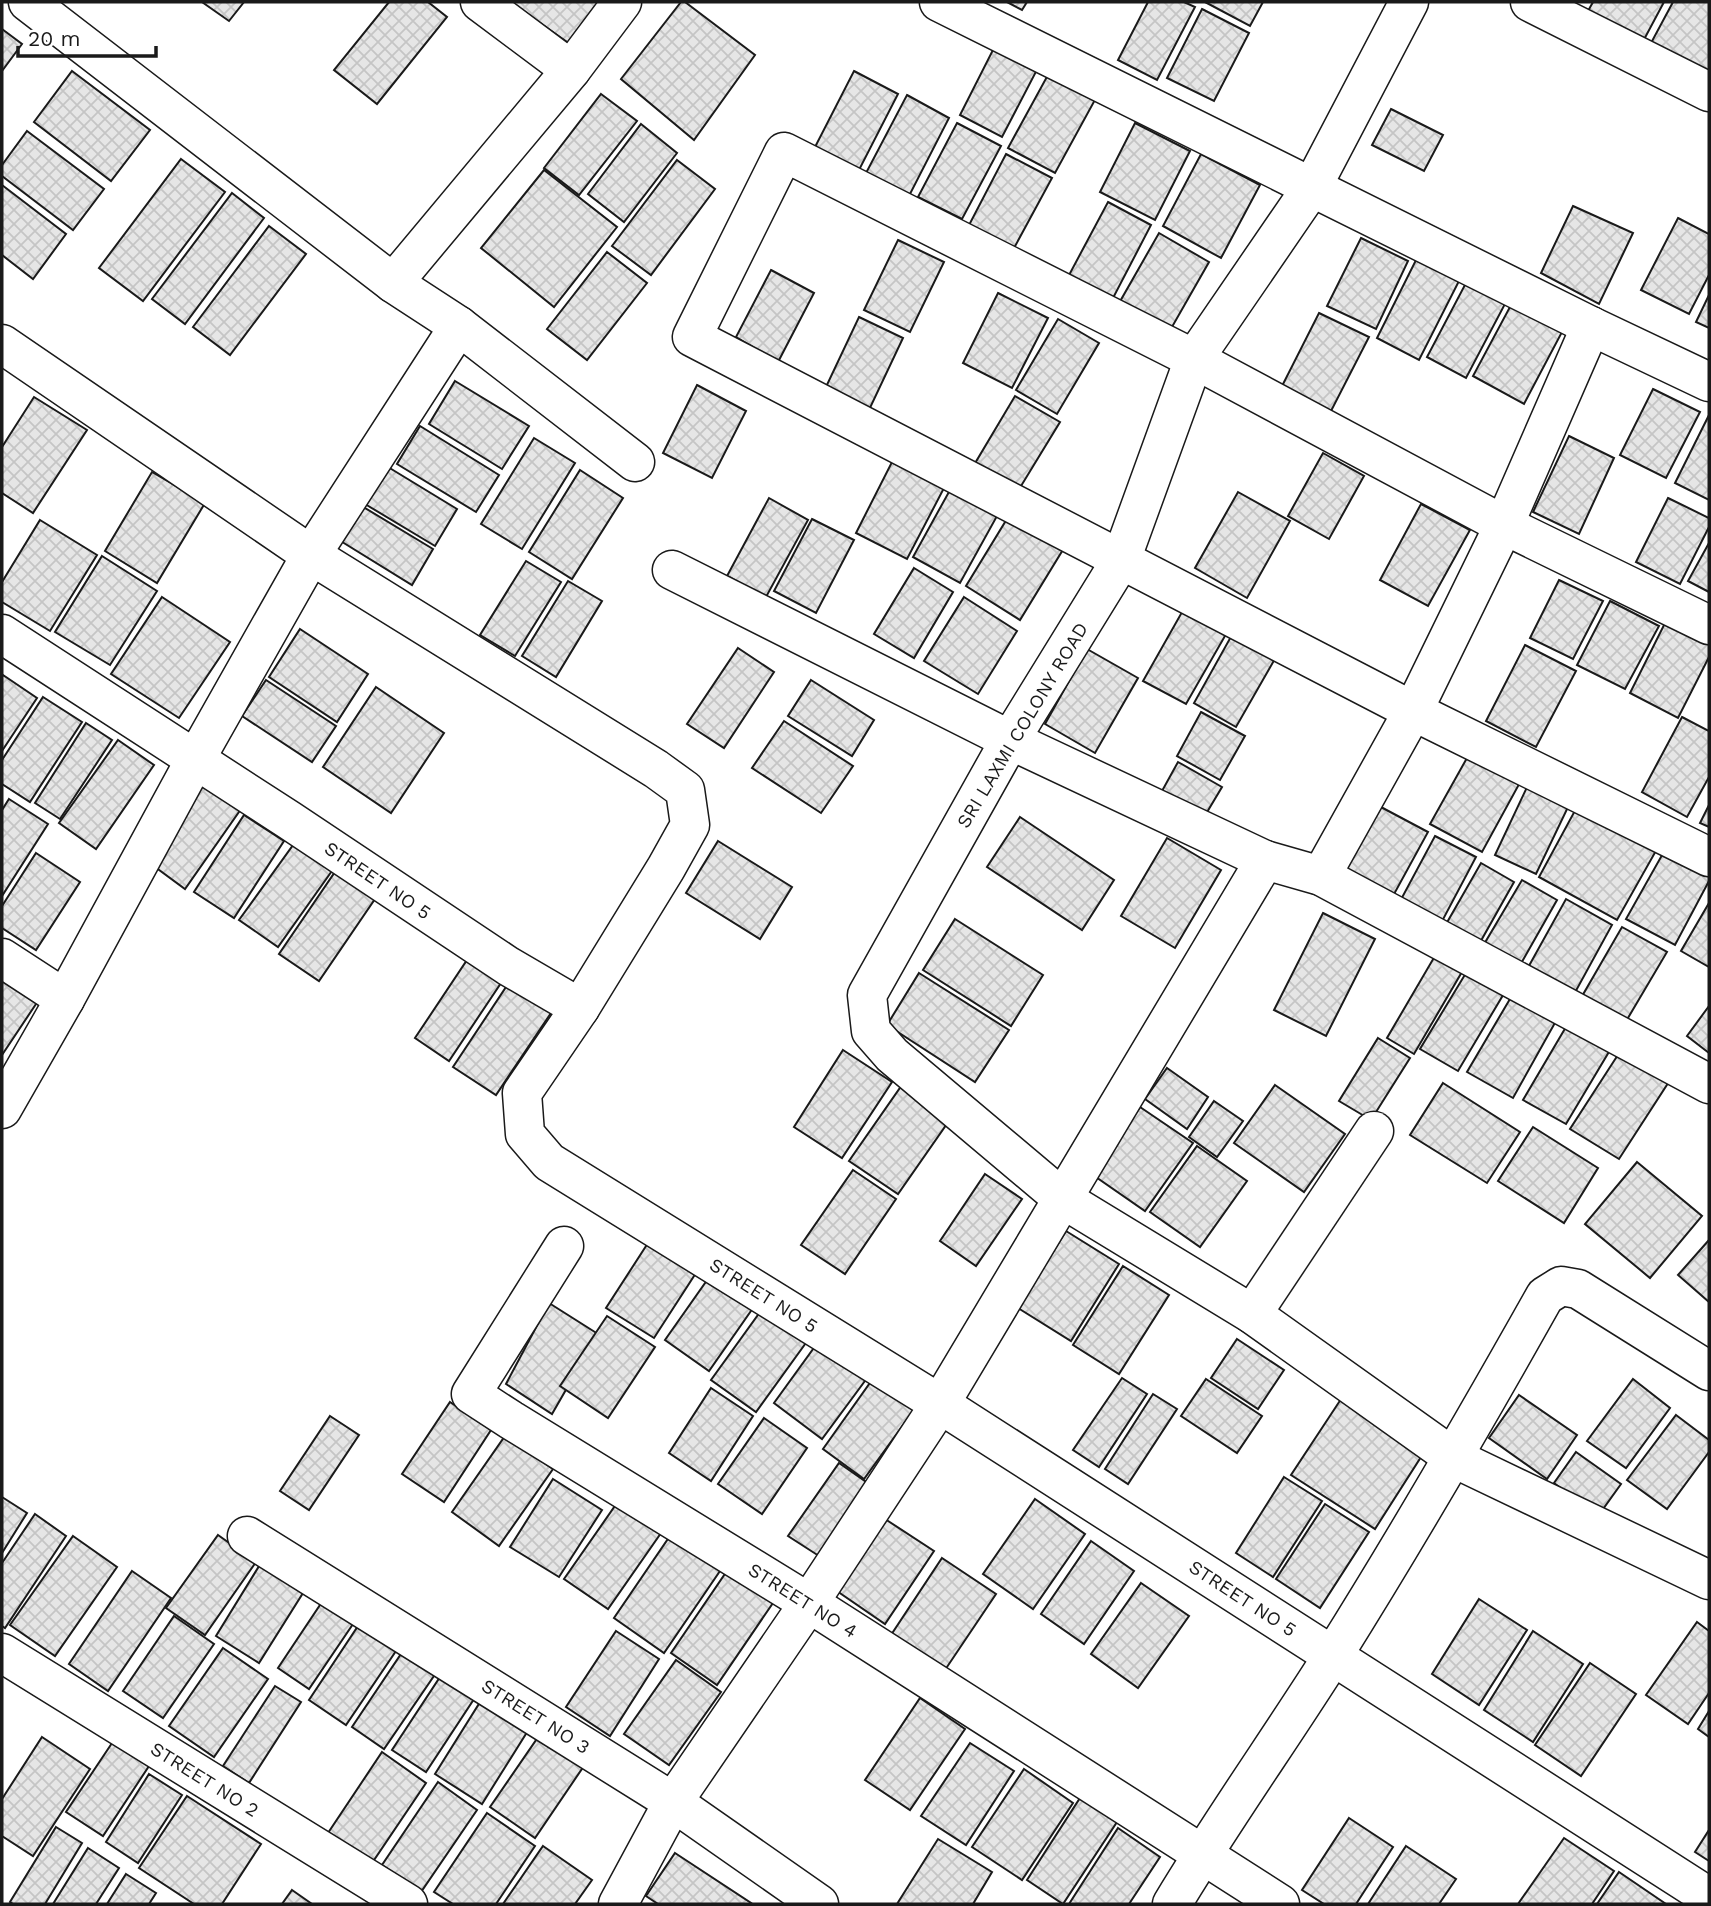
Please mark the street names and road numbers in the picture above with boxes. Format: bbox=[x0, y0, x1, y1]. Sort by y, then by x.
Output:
street label: SRI LAXMI COLONY ROAD bbox=[952, 618, 1093, 832]
street label: STREET NO 5 bbox=[320, 836, 435, 924]
street label: STREET NO 5 bbox=[705, 1253, 822, 1338]
street label: STREET NO 5 bbox=[1185, 1555, 1301, 1642]
street label: STREET NO 4 bbox=[744, 1558, 861, 1643]
street label: STREET NO 3 bbox=[477, 1674, 594, 1759]
street label: STREET NO 2 bbox=[146, 1737, 263, 1822]

